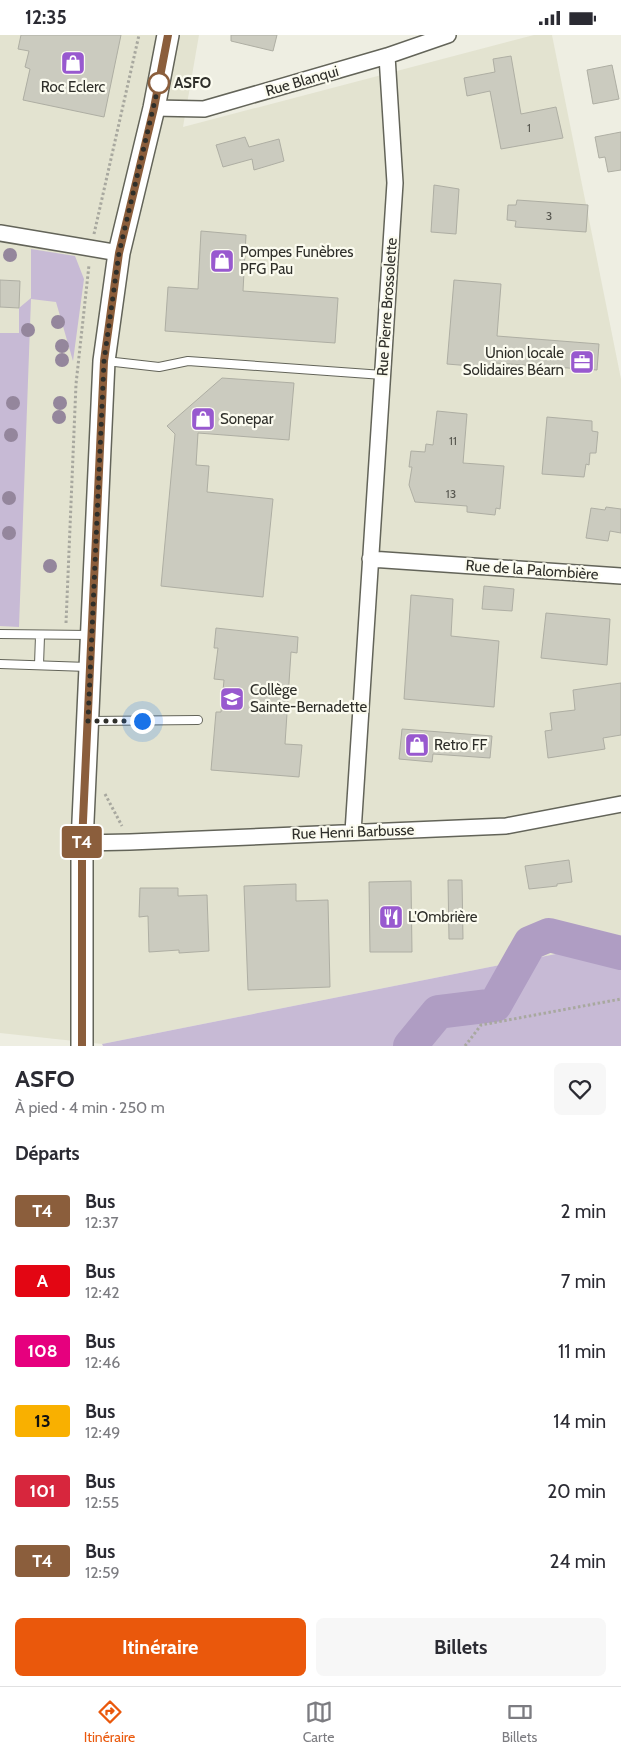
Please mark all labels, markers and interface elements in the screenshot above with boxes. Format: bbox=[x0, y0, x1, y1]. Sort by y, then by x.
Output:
text: 12:35 bbox=[25, 6, 67, 29]
shop icon: Roc Eclerc bbox=[60, 50, 86, 76]
street label: Rue Blanqui bbox=[263, 62, 341, 100]
marker: ASFO bbox=[148, 72, 170, 94]
place label: ASFO bbox=[174, 74, 211, 92]
place label: Roc Eclerc bbox=[41, 78, 105, 96]
house number: 1 bbox=[527, 120, 531, 135]
house number: 3 bbox=[546, 208, 552, 223]
street label: Rue Pierre Brossolette bbox=[373, 237, 401, 377]
place label: Pompes Funèbres PFG Pau bbox=[240, 243, 353, 278]
shop icon: Pompes Funèbres PFG Pau bbox=[209, 248, 235, 274]
place label: Union locale Solidaires Béarn bbox=[463, 344, 564, 379]
office icon: Union locale Solidaires Béarn bbox=[569, 349, 595, 375]
shop icon: Sonepar bbox=[190, 406, 216, 432]
place label: Sonepar bbox=[220, 410, 274, 428]
house number: 11 bbox=[449, 433, 457, 448]
house number: 13 bbox=[446, 486, 456, 501]
street label: Rue de la Palombière bbox=[465, 556, 599, 584]
place label: Collège Sainte-Bernadette bbox=[250, 681, 367, 716]
school or university icon: Collège Sainte-Bernadette bbox=[219, 686, 245, 712]
your location bbox=[130, 709, 155, 734]
shop icon: Retro FF bbox=[404, 732, 430, 758]
place label: Retro FF bbox=[434, 736, 488, 754]
street label: Rue Henri Barbusse bbox=[291, 821, 415, 843]
line badge: T4 bbox=[59, 826, 104, 858]
text: T4 bbox=[72, 831, 92, 853]
restaurant icon: L'Ombrière bbox=[378, 904, 404, 930]
place label: L'Ombrière bbox=[408, 908, 478, 926]
button: heart bbox=[554, 1063, 606, 1115]
text: ASFO bbox=[15, 1064, 75, 1093]
text: À pied · 4 min · 250 m bbox=[15, 1098, 165, 1117]
text: Départs bbox=[15, 1142, 80, 1165]
text: Bus bbox=[85, 1190, 115, 1213]
text: T4 bbox=[32, 1200, 53, 1222]
text: 2 min bbox=[560, 1200, 606, 1223]
text: 12:37 bbox=[85, 1213, 119, 1232]
text: Bus bbox=[85, 1260, 115, 1283]
text: A bbox=[37, 1270, 48, 1292]
text: 7 min bbox=[561, 1270, 606, 1293]
text: 12:42 bbox=[85, 1283, 120, 1302]
text: Bus bbox=[85, 1330, 115, 1353]
text: 108 bbox=[27, 1340, 58, 1362]
text: 11 min bbox=[558, 1340, 606, 1363]
text: 12:46 bbox=[85, 1353, 120, 1372]
text: Bus bbox=[85, 1400, 115, 1423]
text: 13 bbox=[34, 1410, 51, 1432]
text: 14 min bbox=[553, 1410, 606, 1433]
text: 12:49 bbox=[85, 1423, 120, 1442]
text: Bus bbox=[85, 1470, 115, 1493]
text: 101 bbox=[30, 1480, 56, 1502]
text: 20 min bbox=[547, 1480, 606, 1503]
text: 12:55 bbox=[85, 1493, 119, 1512]
text: Bus bbox=[85, 1540, 115, 1563]
text: T4 bbox=[32, 1550, 53, 1572]
text: 24 min bbox=[549, 1550, 606, 1573]
text: 12:59 bbox=[85, 1563, 120, 1582]
button: Itinéraire bbox=[15, 1618, 306, 1676]
button: Billets bbox=[316, 1618, 606, 1676]
tab: Itinéraire bbox=[84, 1698, 135, 1746]
tab: Carte bbox=[303, 1698, 334, 1746]
tab: Billets bbox=[502, 1698, 537, 1746]

